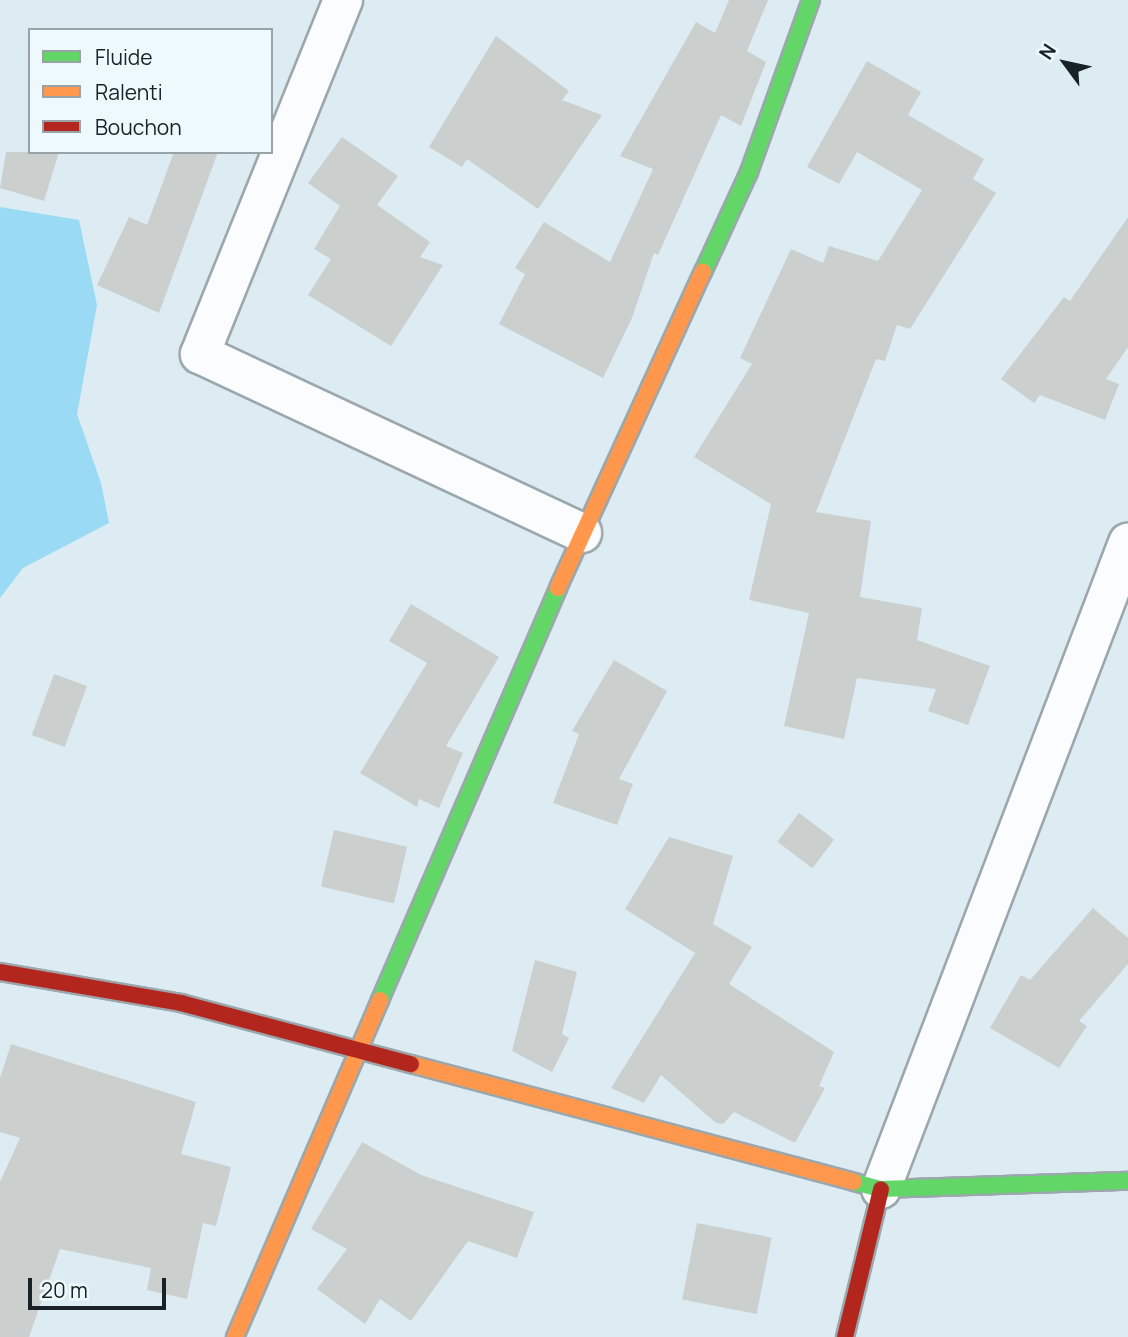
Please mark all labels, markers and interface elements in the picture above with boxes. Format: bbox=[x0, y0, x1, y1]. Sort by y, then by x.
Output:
legend bbox=[28, 28, 273, 154]
north arrow bbox=[1030, 28, 1100, 98]
text: N bbox=[1033, 39, 1062, 64]
text: Fluide bbox=[95, 43, 153, 71]
text: Ralenti bbox=[95, 78, 163, 106]
text: Bouchon bbox=[95, 113, 182, 141]
scale bar bbox=[32, 1264, 170, 1308]
text: 20 m bbox=[41, 1276, 88, 1304]

